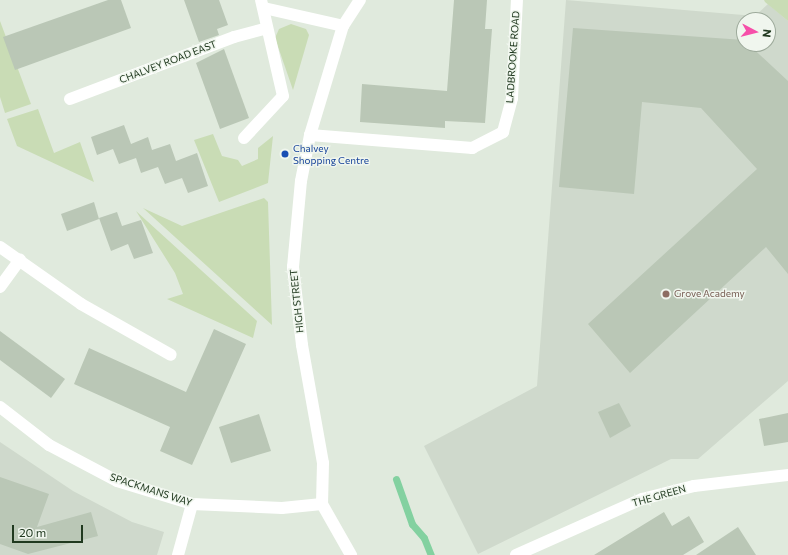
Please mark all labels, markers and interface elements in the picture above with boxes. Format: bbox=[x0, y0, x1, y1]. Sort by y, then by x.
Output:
street label: LADBROOKE ROAD bbox=[504, 10, 522, 104]
north arrow bbox=[736, 12, 776, 52]
text: N bbox=[760, 28, 774, 38]
street label: CHALVEY ROAD EAST bbox=[118, 38, 218, 86]
place label: Chalvey Shopping Centre bbox=[293, 142, 369, 166]
marker: Chalvey Shopping Centre bbox=[280, 149, 290, 159]
street label: HIGH STREET bbox=[288, 268, 306, 334]
place label: Grove Academy bbox=[674, 288, 745, 300]
marker: Grove Academy bbox=[661, 289, 671, 299]
street label: SPACKMANS WAY bbox=[108, 471, 194, 509]
street label: THE GREEN bbox=[631, 483, 687, 509]
scale bar bbox=[14, 517, 85, 543]
text: 20 m bbox=[19, 525, 46, 539]

